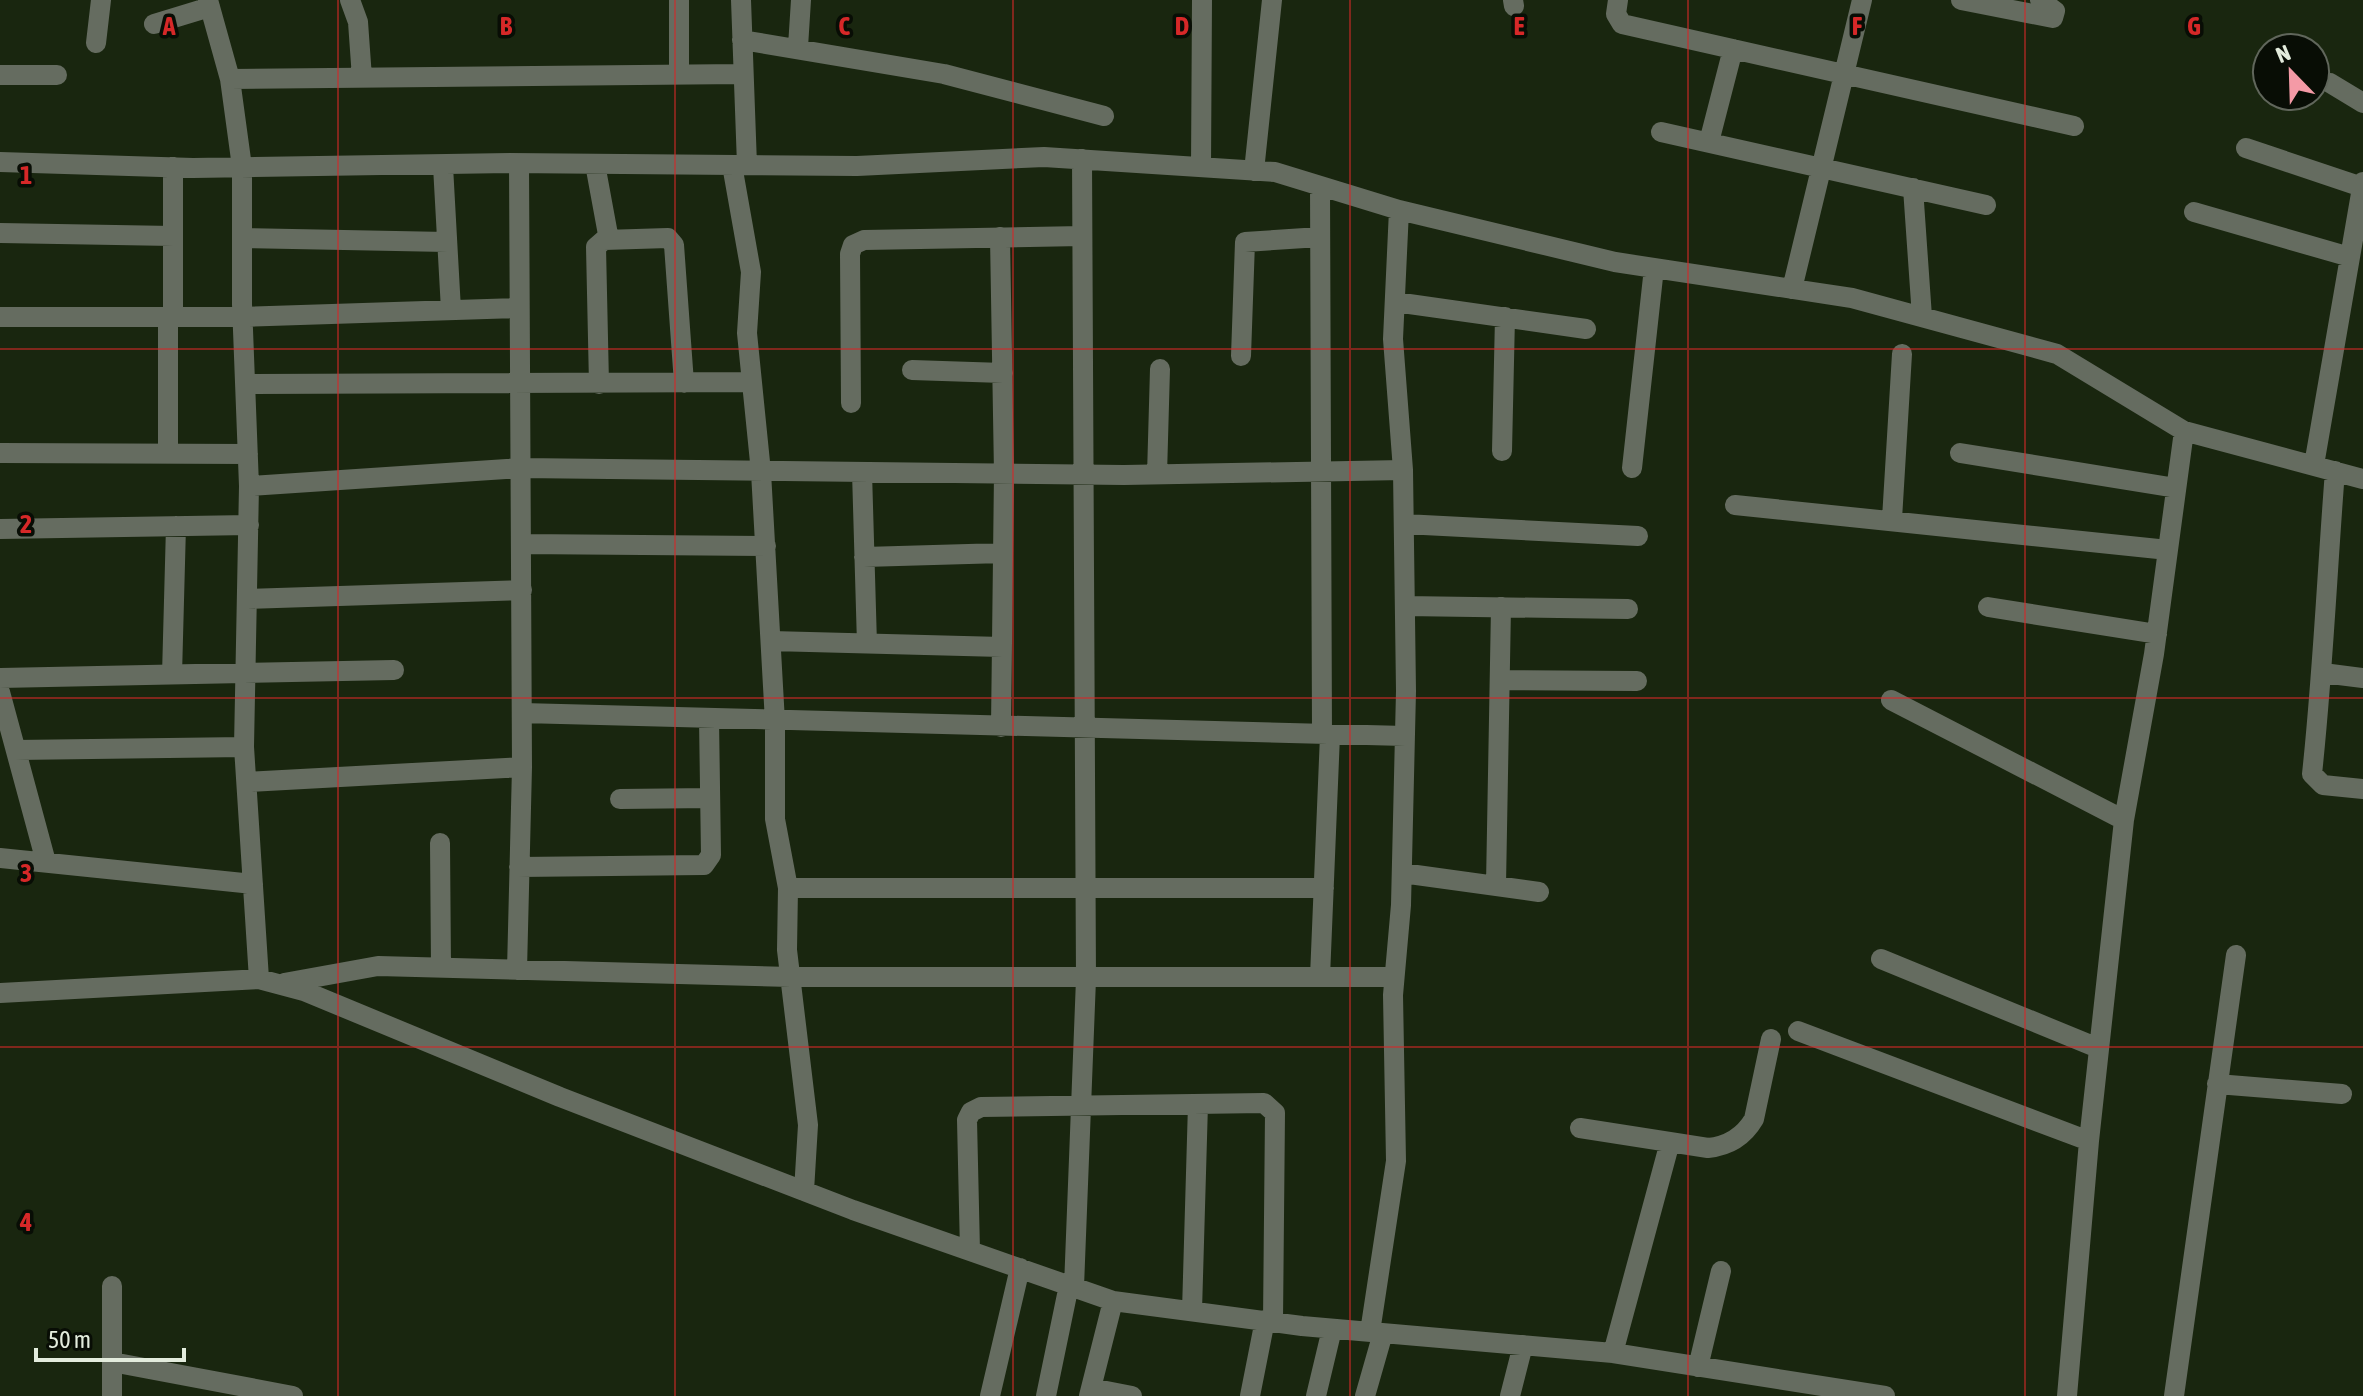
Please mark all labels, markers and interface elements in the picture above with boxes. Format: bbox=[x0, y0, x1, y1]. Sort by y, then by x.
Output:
text: A bbox=[162, 11, 176, 41]
text: B bbox=[500, 11, 513, 41]
text: C bbox=[838, 11, 850, 41]
text: D bbox=[1175, 11, 1189, 41]
text: E bbox=[1513, 11, 1525, 41]
text: F bbox=[1852, 11, 1863, 41]
text: G bbox=[2187, 11, 2201, 41]
north arrow bbox=[2251, 32, 2331, 112]
text: N bbox=[2272, 39, 2294, 68]
text: 1 bbox=[20, 160, 32, 190]
text: 2 bbox=[20, 509, 32, 539]
text: 3 bbox=[20, 858, 32, 888]
text: 4 bbox=[19, 1207, 32, 1237]
scale bar bbox=[36, 1312, 184, 1362]
text: 50 m bbox=[48, 1326, 91, 1353]

